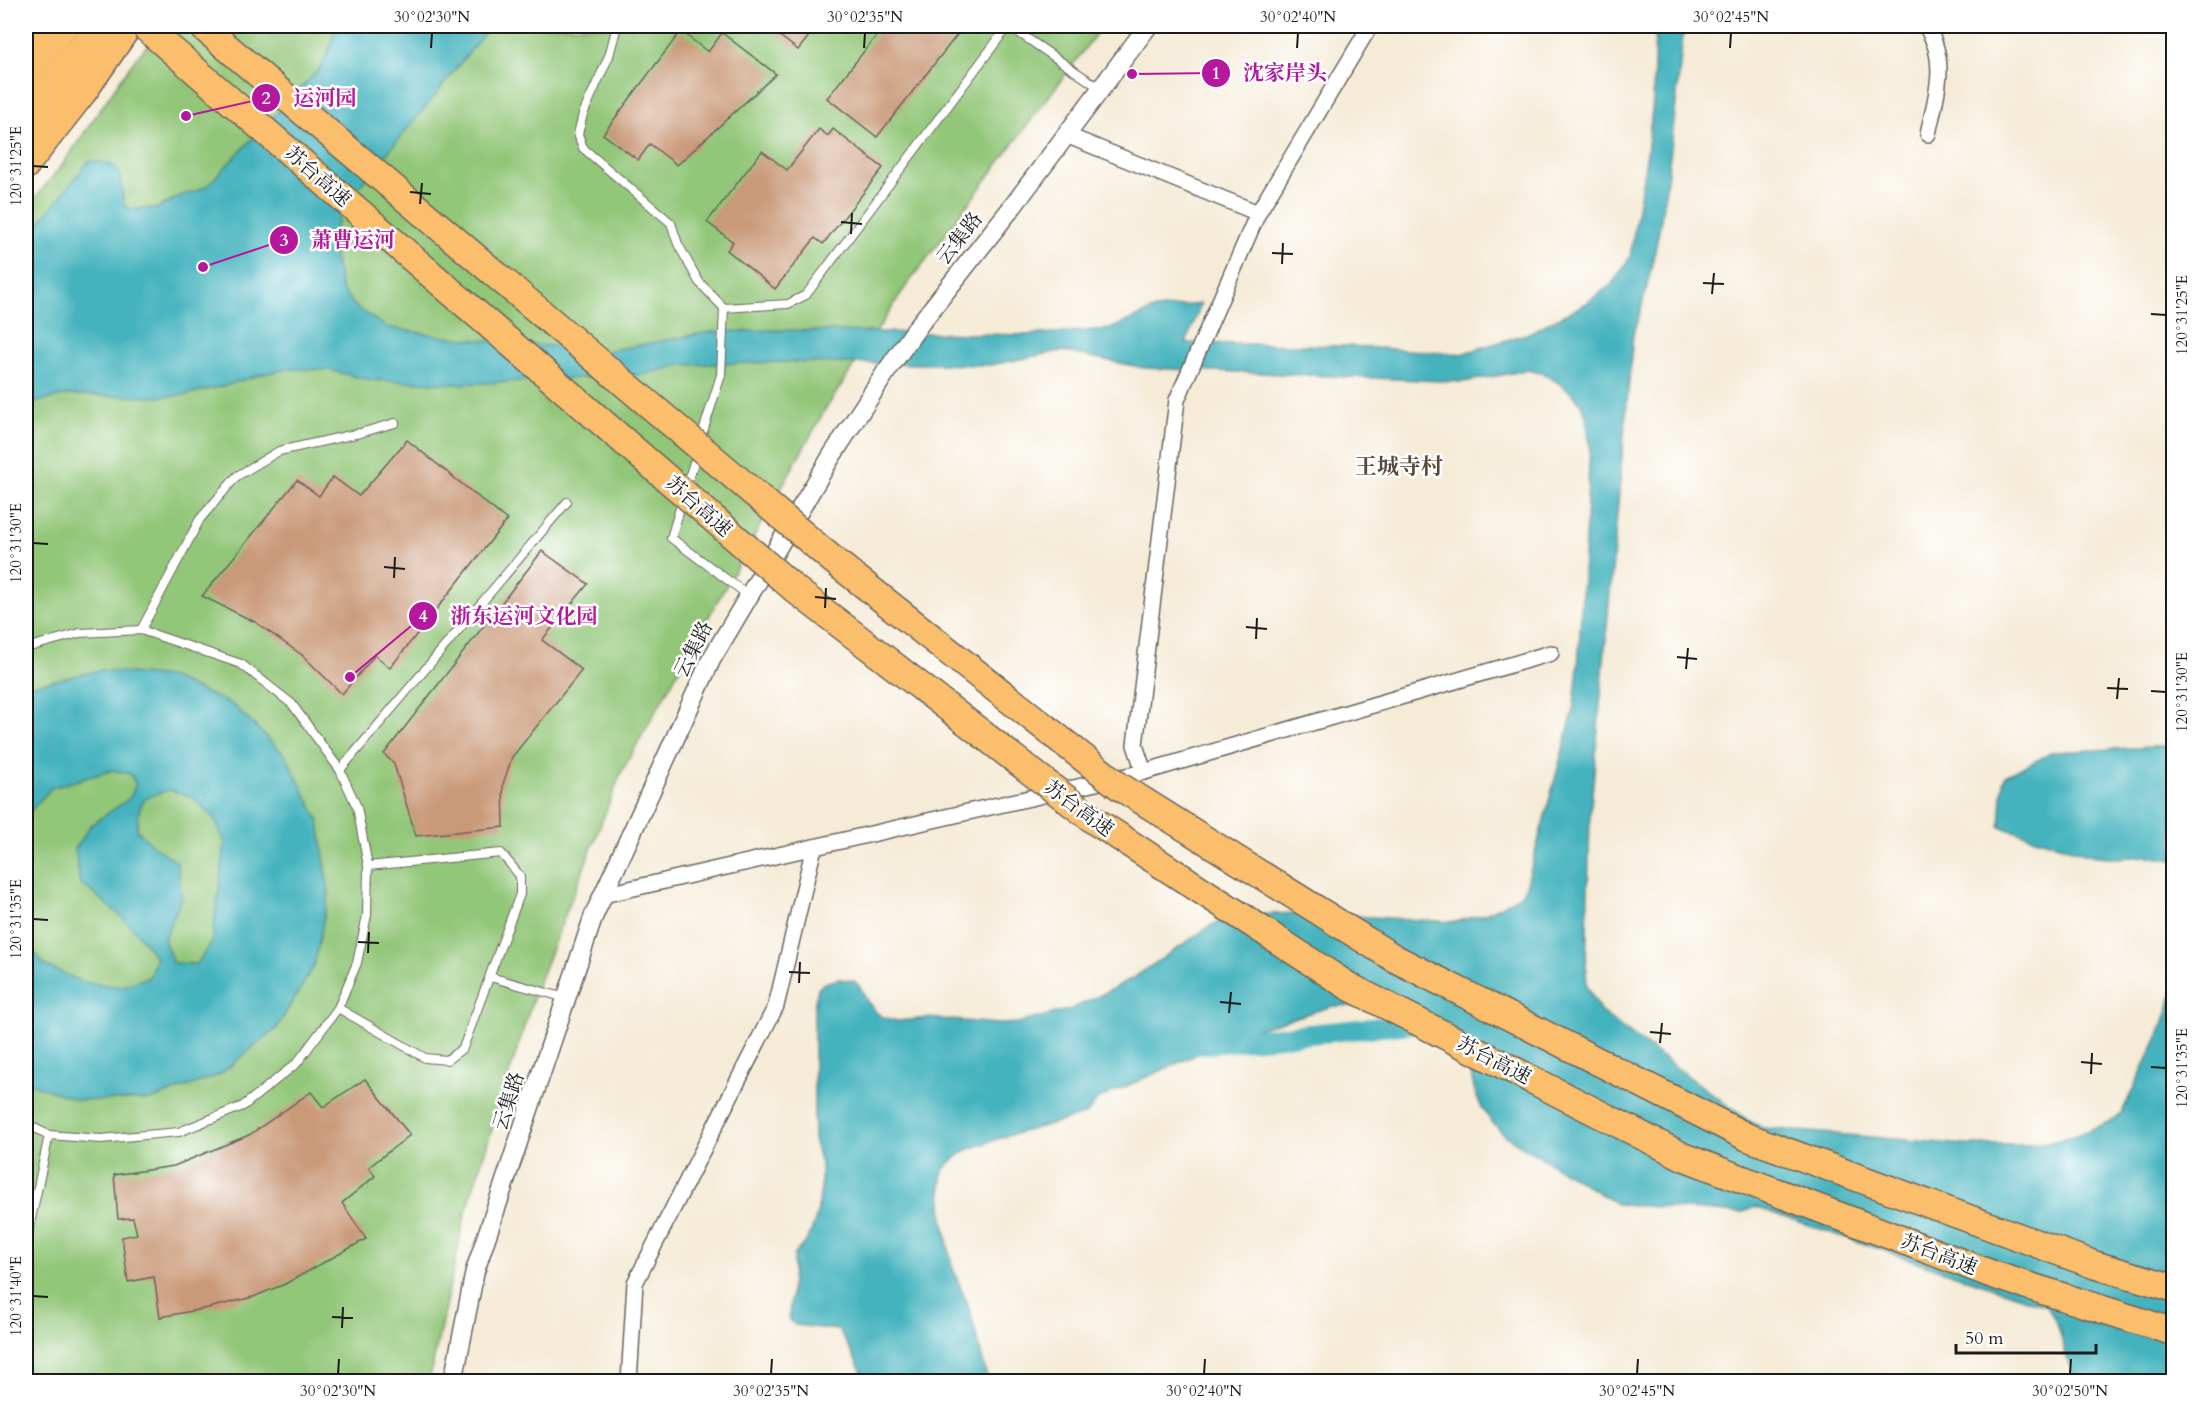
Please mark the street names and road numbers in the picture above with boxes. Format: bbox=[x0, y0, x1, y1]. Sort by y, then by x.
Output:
street label: 苏台高速 bbox=[279, 140, 357, 213]
street label: 云集路 bbox=[930, 206, 989, 270]
street label: 苏台高速 bbox=[660, 470, 738, 543]
street label: 云集路 bbox=[668, 616, 719, 682]
street label: 苏台高速 bbox=[1038, 774, 1119, 843]
street label: 苏台高速 bbox=[1452, 1030, 1536, 1091]
street label: 云集路 bbox=[486, 1068, 531, 1134]
street label: 苏台高速 bbox=[1897, 1228, 1981, 1281]

